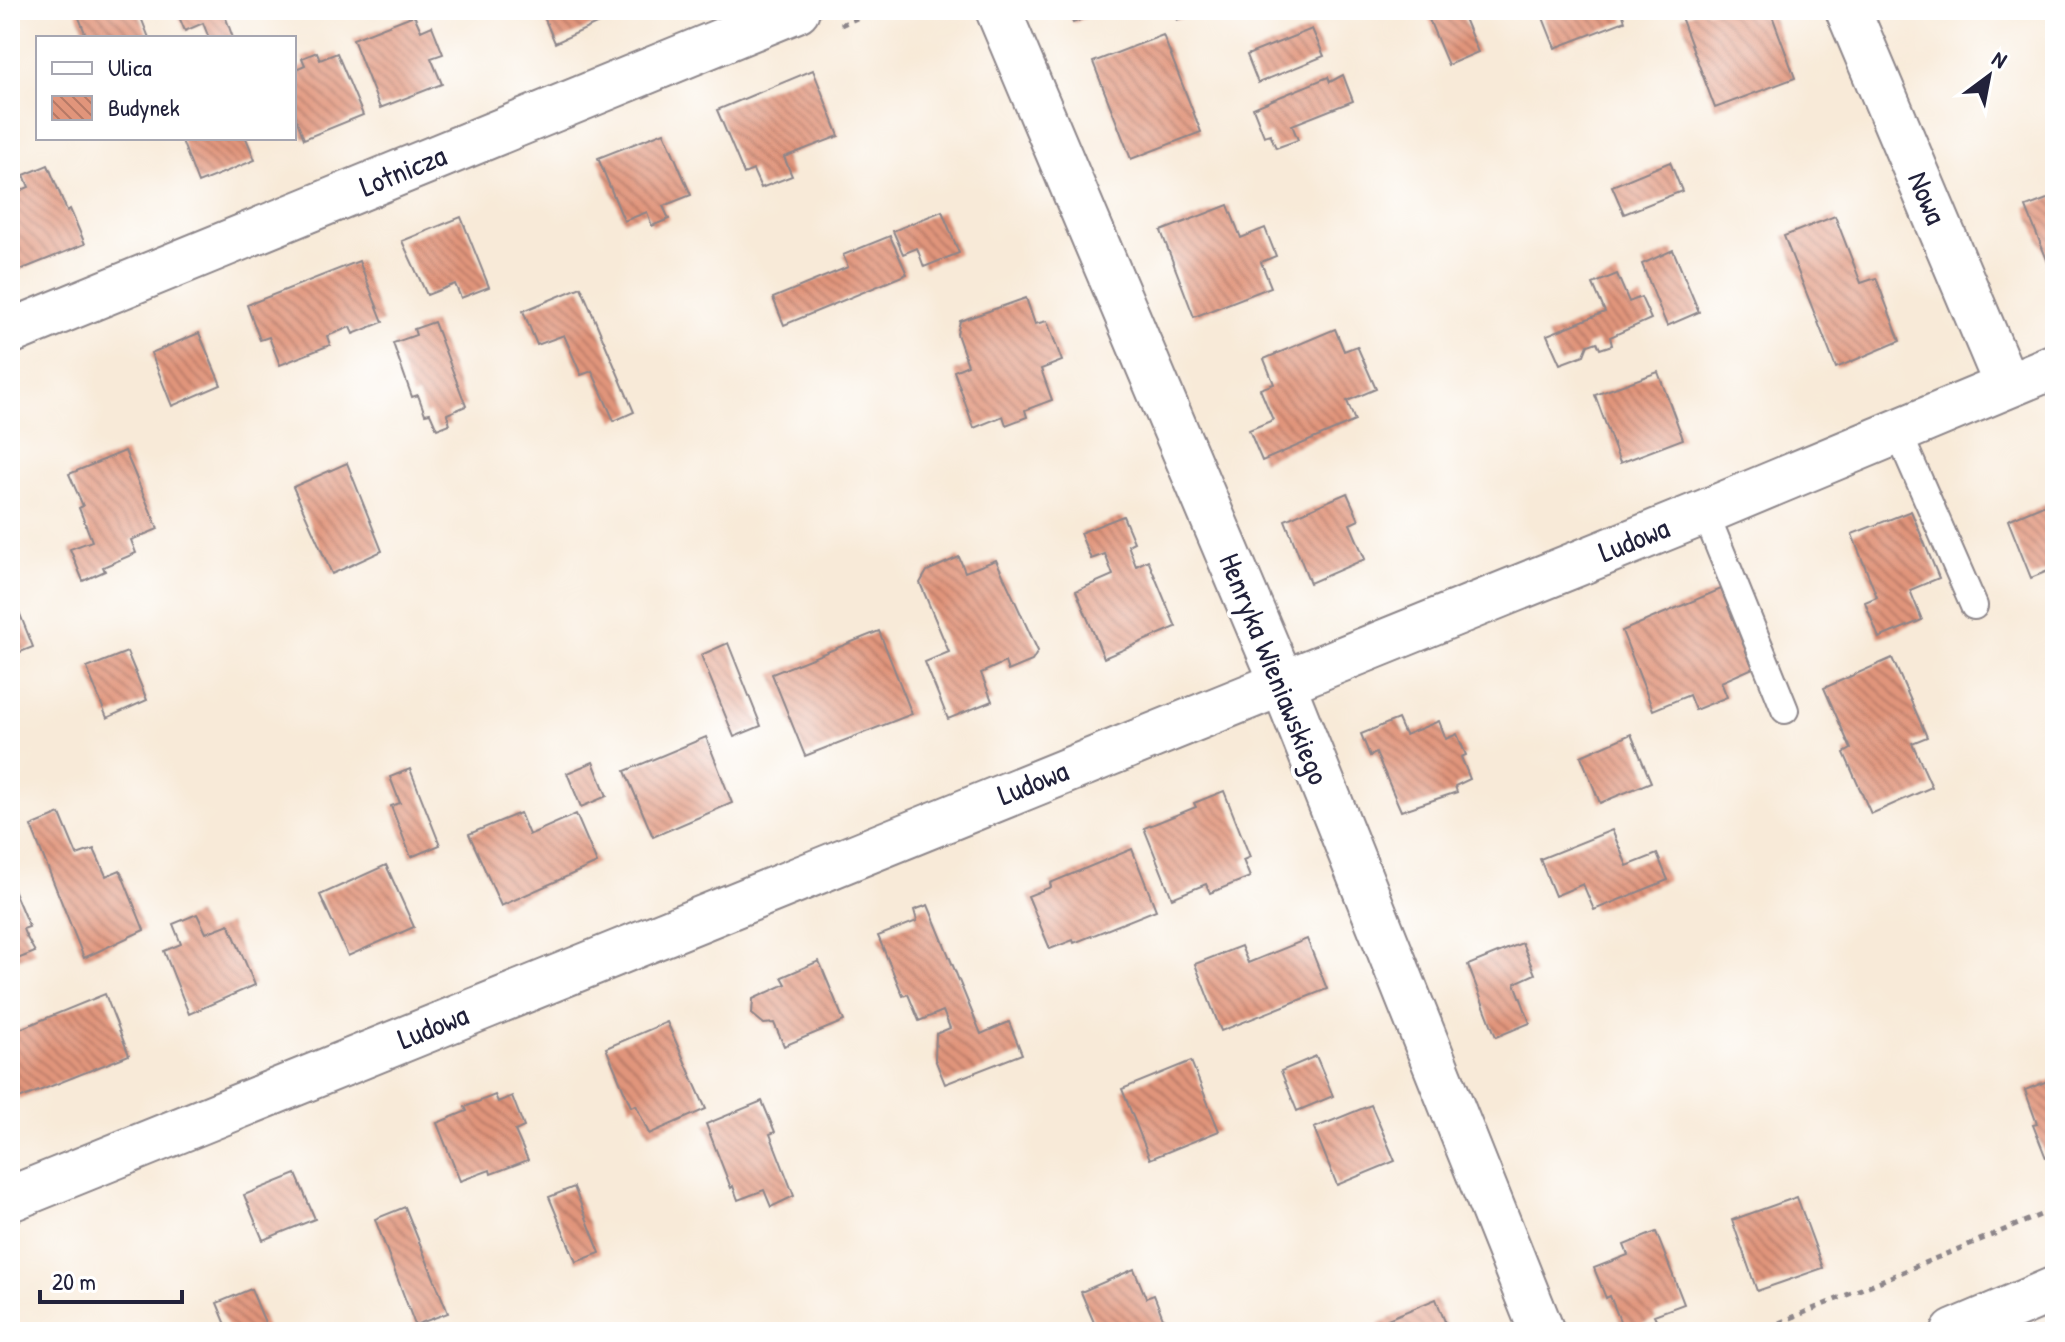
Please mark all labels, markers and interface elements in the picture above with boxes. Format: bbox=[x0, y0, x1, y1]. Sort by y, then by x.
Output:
legend bbox=[36, 36, 296, 140]
north arrow bbox=[1949, 36, 2029, 116]
text: N bbox=[1987, 43, 2013, 75]
text: Ulica bbox=[108, 51, 152, 83]
text: Budynek bbox=[108, 91, 180, 123]
street label: Lotnicza bbox=[353, 135, 452, 205]
street label: Nowa bbox=[1899, 165, 1957, 230]
street label: Ludowa bbox=[1592, 507, 1675, 571]
street label: Henryka Wieniawskiego bbox=[1210, 547, 1340, 790]
street label: Ludowa bbox=[991, 750, 1074, 814]
street label: Ludowa bbox=[391, 994, 474, 1058]
scale bar bbox=[40, 1254, 182, 1304]
text: 20 m bbox=[52, 1265, 96, 1297]

